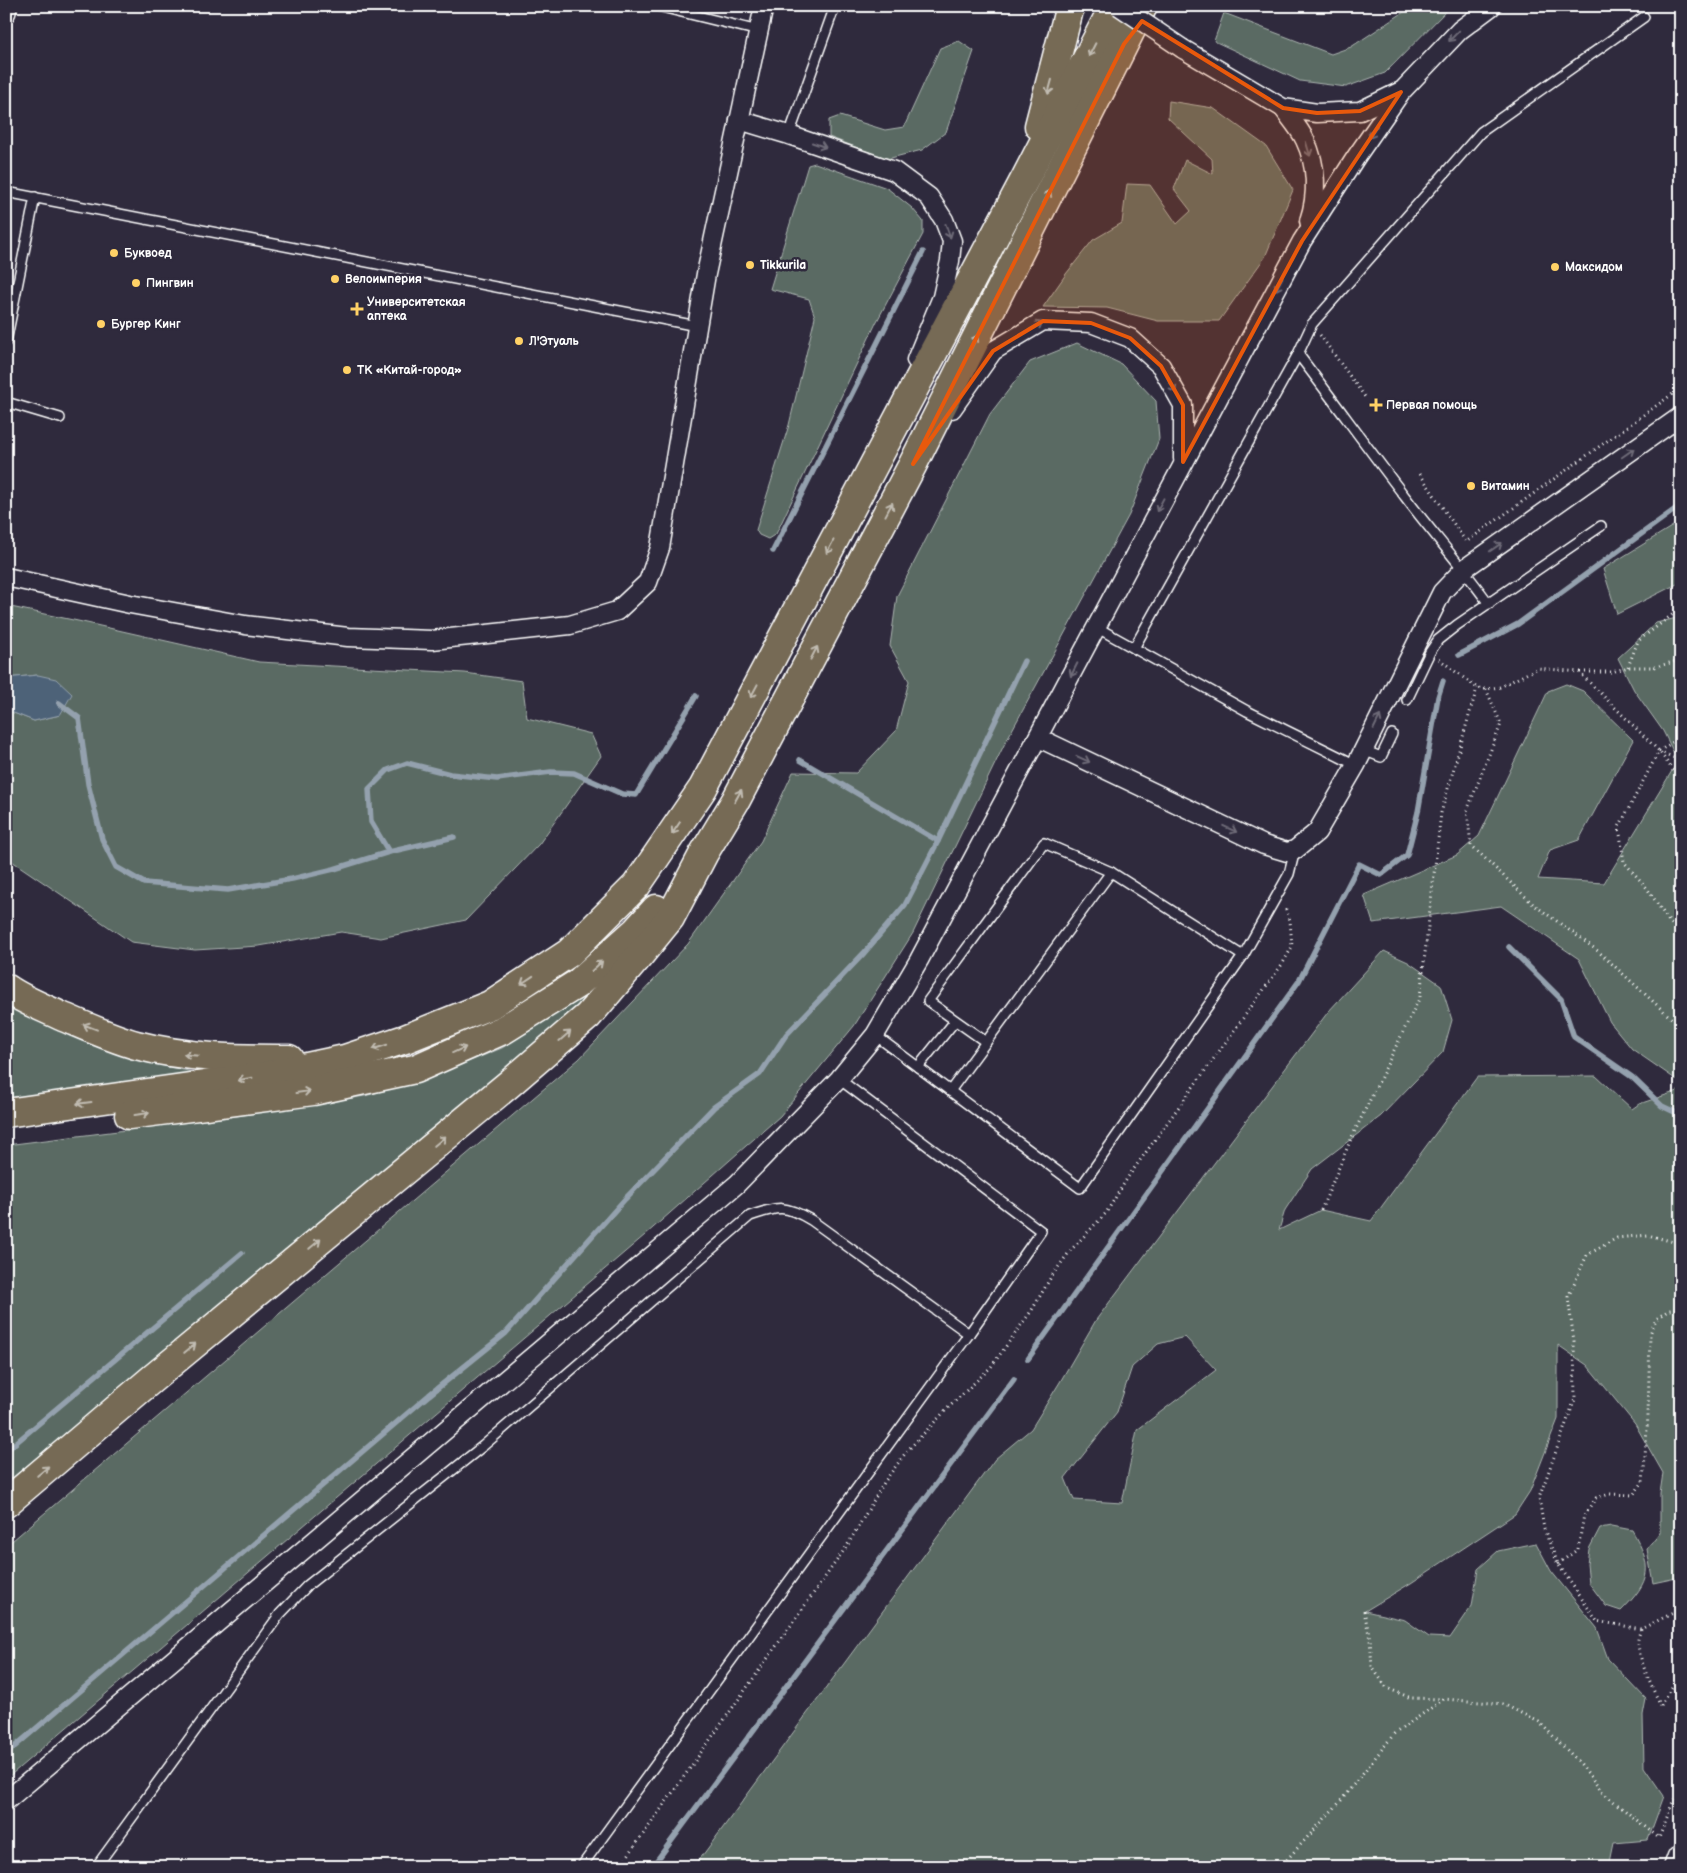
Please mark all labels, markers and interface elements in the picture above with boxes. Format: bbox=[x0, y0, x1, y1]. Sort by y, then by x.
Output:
one-way arrow bbox=[1448, 30, 1460, 43]
one-way arrow bbox=[1086, 42, 1096, 56]
one-way arrow bbox=[1045, 79, 1054, 95]
one-way arrow bbox=[1368, 125, 1378, 139]
one-way arrow bbox=[810, 141, 826, 150]
one-way arrow bbox=[1304, 141, 1314, 157]
one-way arrow bbox=[1043, 190, 1052, 205]
one-way arrow bbox=[944, 223, 953, 238]
place label: Буквоед bbox=[124, 246, 173, 261]
marker: Буквоед bbox=[108, 247, 120, 259]
place label: Tikkurila bbox=[760, 258, 806, 273]
marker: Tikkurila bbox=[744, 259, 756, 271]
place label: Максидом bbox=[1565, 260, 1623, 275]
marker: Максидом bbox=[1549, 261, 1561, 273]
place label: Велоимперия bbox=[345, 272, 422, 287]
marker: Велоимперия bbox=[329, 273, 341, 285]
place label: Пингвин bbox=[146, 276, 194, 291]
one-way arrow bbox=[1274, 276, 1284, 291]
marker: Пингвин bbox=[130, 277, 142, 289]
place label: Университетская аптека bbox=[367, 295, 466, 324]
marker: Университетская аптека bbox=[351, 303, 363, 315]
place label: Бургер Кинг bbox=[111, 317, 181, 332]
marker: Бургер Кинг bbox=[95, 318, 107, 330]
one-way arrow bbox=[1029, 320, 1043, 330]
place label: Л'Этуаль bbox=[528, 334, 580, 349]
marker: Л'Этуаль bbox=[513, 335, 525, 347]
one-way arrow bbox=[969, 335, 979, 350]
place label: ТК «Китай-город» bbox=[357, 363, 462, 378]
marker: ТК «Китай-город» bbox=[341, 364, 353, 376]
one-way arrow bbox=[1167, 379, 1177, 394]
place label: Первая помощь bbox=[1386, 398, 1478, 413]
marker: Первая помощь bbox=[1370, 399, 1382, 411]
one-way arrow bbox=[1621, 448, 1635, 458]
place label: Витамин bbox=[1481, 479, 1530, 494]
marker: Витамин bbox=[1465, 480, 1477, 492]
one-way arrow bbox=[1155, 497, 1164, 512]
one-way arrow bbox=[885, 502, 895, 517]
one-way arrow bbox=[825, 539, 834, 554]
one-way arrow bbox=[1488, 542, 1502, 552]
one-way arrow bbox=[809, 645, 819, 660]
one-way arrow bbox=[1069, 663, 1079, 678]
one-way arrow bbox=[749, 683, 758, 698]
one-way arrow bbox=[1372, 714, 1382, 729]
one-way arrow bbox=[1075, 755, 1090, 764]
one-way arrow bbox=[733, 790, 743, 804]
one-way arrow bbox=[671, 821, 681, 835]
one-way arrow bbox=[1222, 824, 1237, 834]
one-way arrow bbox=[591, 960, 604, 972]
one-way arrow bbox=[520, 975, 534, 986]
one-way arrow bbox=[83, 1022, 98, 1031]
one-way arrow bbox=[558, 1030, 571, 1041]
one-way arrow bbox=[372, 1043, 388, 1053]
one-way arrow bbox=[451, 1044, 466, 1054]
one-way arrow bbox=[183, 1050, 199, 1060]
one-way arrow bbox=[238, 1074, 254, 1084]
one-way arrow bbox=[294, 1087, 310, 1097]
one-way arrow bbox=[77, 1098, 93, 1108]
one-way arrow bbox=[133, 1109, 149, 1119]
one-way arrow bbox=[434, 1135, 447, 1146]
one-way arrow bbox=[309, 1239, 322, 1250]
one-way arrow bbox=[183, 1342, 196, 1353]
one-way arrow bbox=[37, 1466, 50, 1477]

